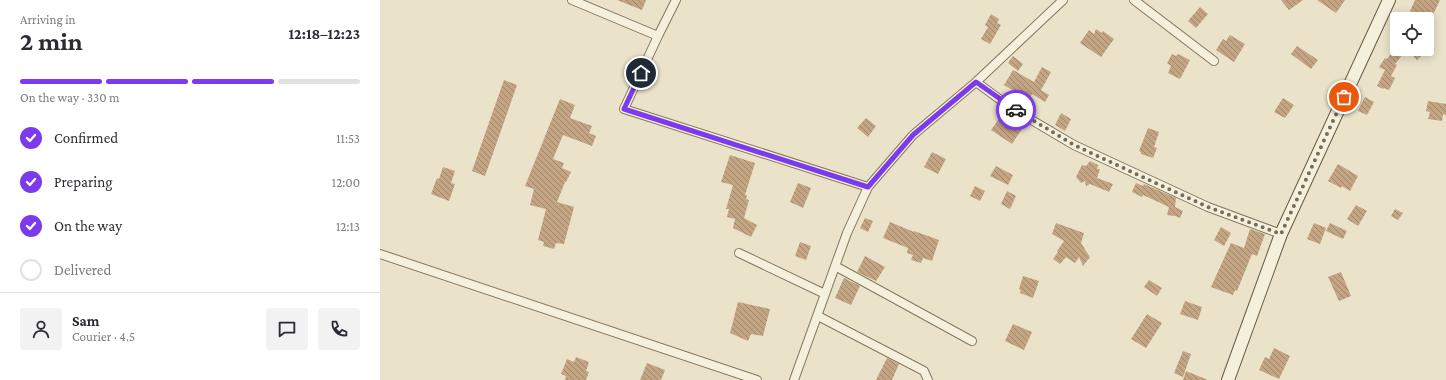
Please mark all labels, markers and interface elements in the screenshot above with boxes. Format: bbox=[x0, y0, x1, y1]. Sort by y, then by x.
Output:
text: Arriving in bbox=[20, 12, 76, 27]
map controls bbox=[1390, 12, 1434, 56]
button: locate bbox=[1390, 12, 1434, 56]
text: 12:18–12:23 bbox=[289, 26, 360, 42]
text: 2 min bbox=[20, 27, 83, 56]
pin bbox=[624, 56, 658, 90]
icon: home bbox=[630, 62, 652, 84]
pin bbox=[1327, 80, 1361, 114]
icon: bag bbox=[1333, 86, 1355, 108]
text: On the way · 330 m bbox=[20, 90, 120, 105]
courier bbox=[996, 90, 1036, 130]
icon: car bbox=[1005, 99, 1027, 121]
icon: check bbox=[20, 127, 42, 149]
text: Confirmed bbox=[54, 130, 118, 146]
text: 11:53 bbox=[336, 131, 360, 146]
icon: check bbox=[20, 171, 42, 193]
text: Preparing bbox=[54, 174, 113, 190]
text: 12:00 bbox=[332, 175, 360, 190]
icon: check bbox=[20, 215, 42, 237]
text: On the way bbox=[54, 218, 122, 234]
text: 12:13 bbox=[336, 219, 360, 234]
text: Delivered bbox=[54, 262, 111, 278]
button: person bbox=[20, 308, 62, 350]
button: chat bbox=[266, 308, 308, 350]
button: phone bbox=[318, 308, 360, 350]
text: Sam bbox=[72, 313, 100, 329]
text: Courier · 4.5 bbox=[72, 329, 135, 344]

